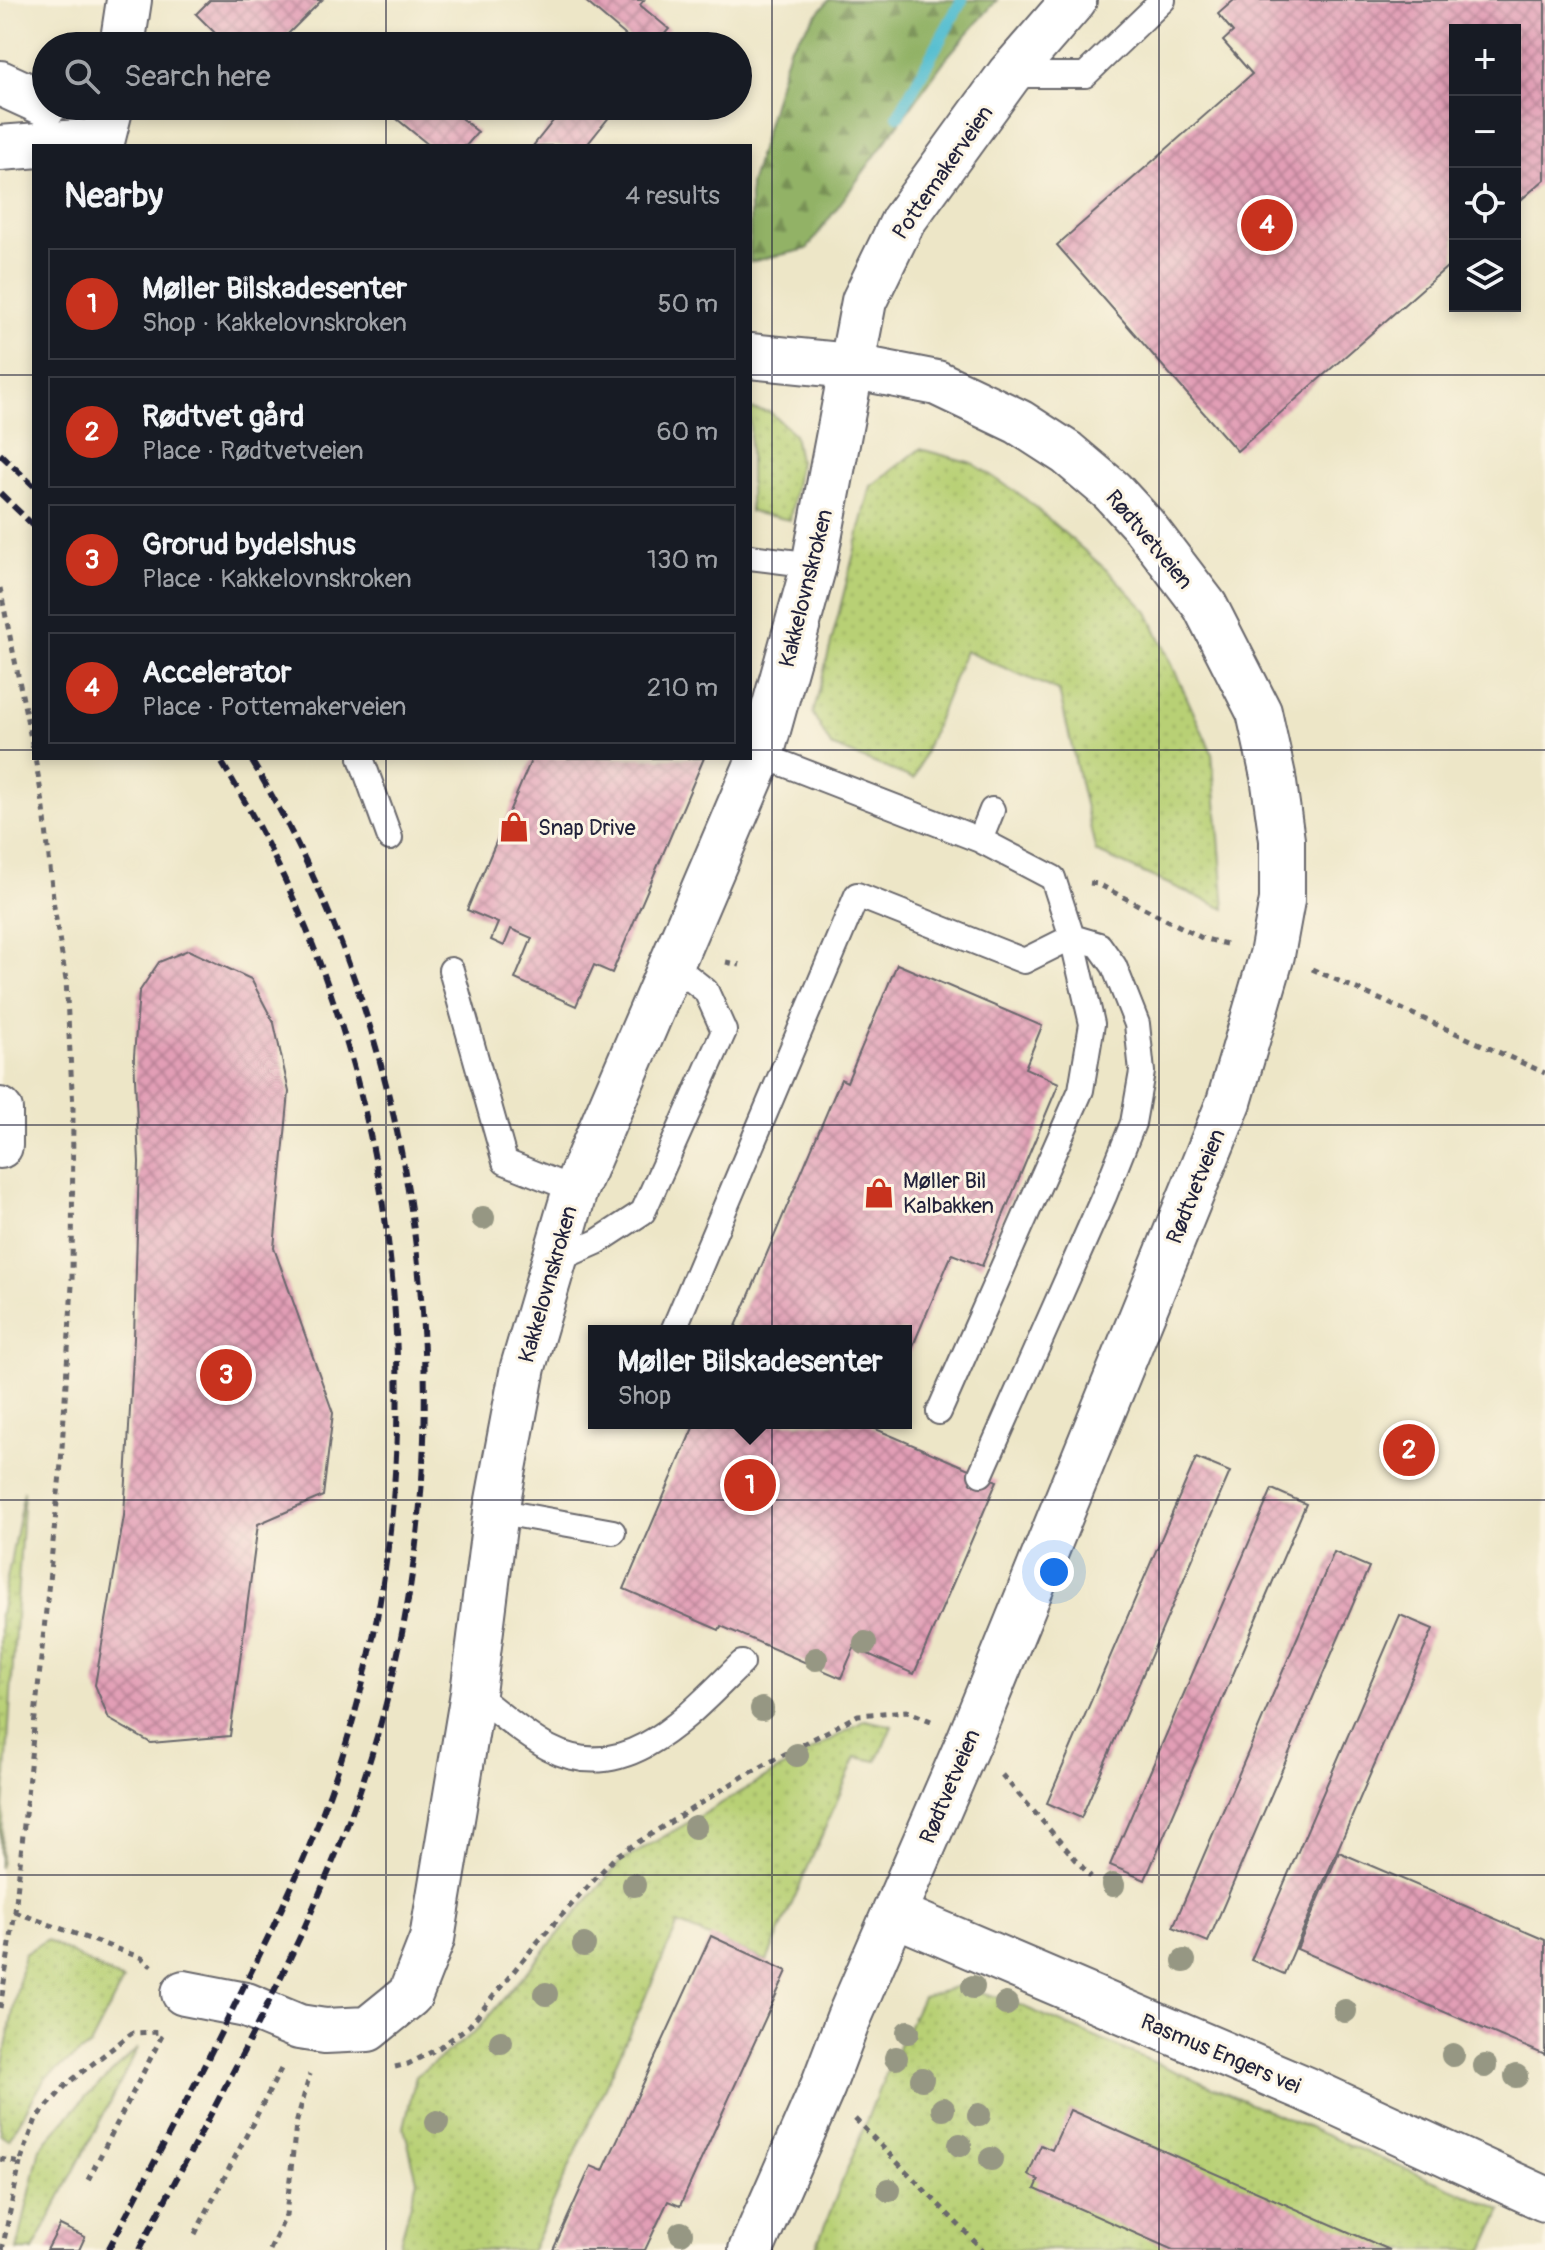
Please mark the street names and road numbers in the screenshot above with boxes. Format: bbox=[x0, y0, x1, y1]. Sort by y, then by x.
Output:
street label: Pottemakerveien bbox=[886, 100, 999, 245]
street label: Rødtvetveien bbox=[1100, 484, 1199, 595]
street label: Kakkelovnskroken bbox=[773, 506, 839, 670]
street label: Rødtvetveien bbox=[1160, 1125, 1232, 1248]
street label: Kakkelovnskroken bbox=[512, 1203, 584, 1366]
street label: Rødtvetveien bbox=[913, 1725, 987, 1848]
street label: Rasmus Engers vei bbox=[1136, 2008, 1305, 2100]

